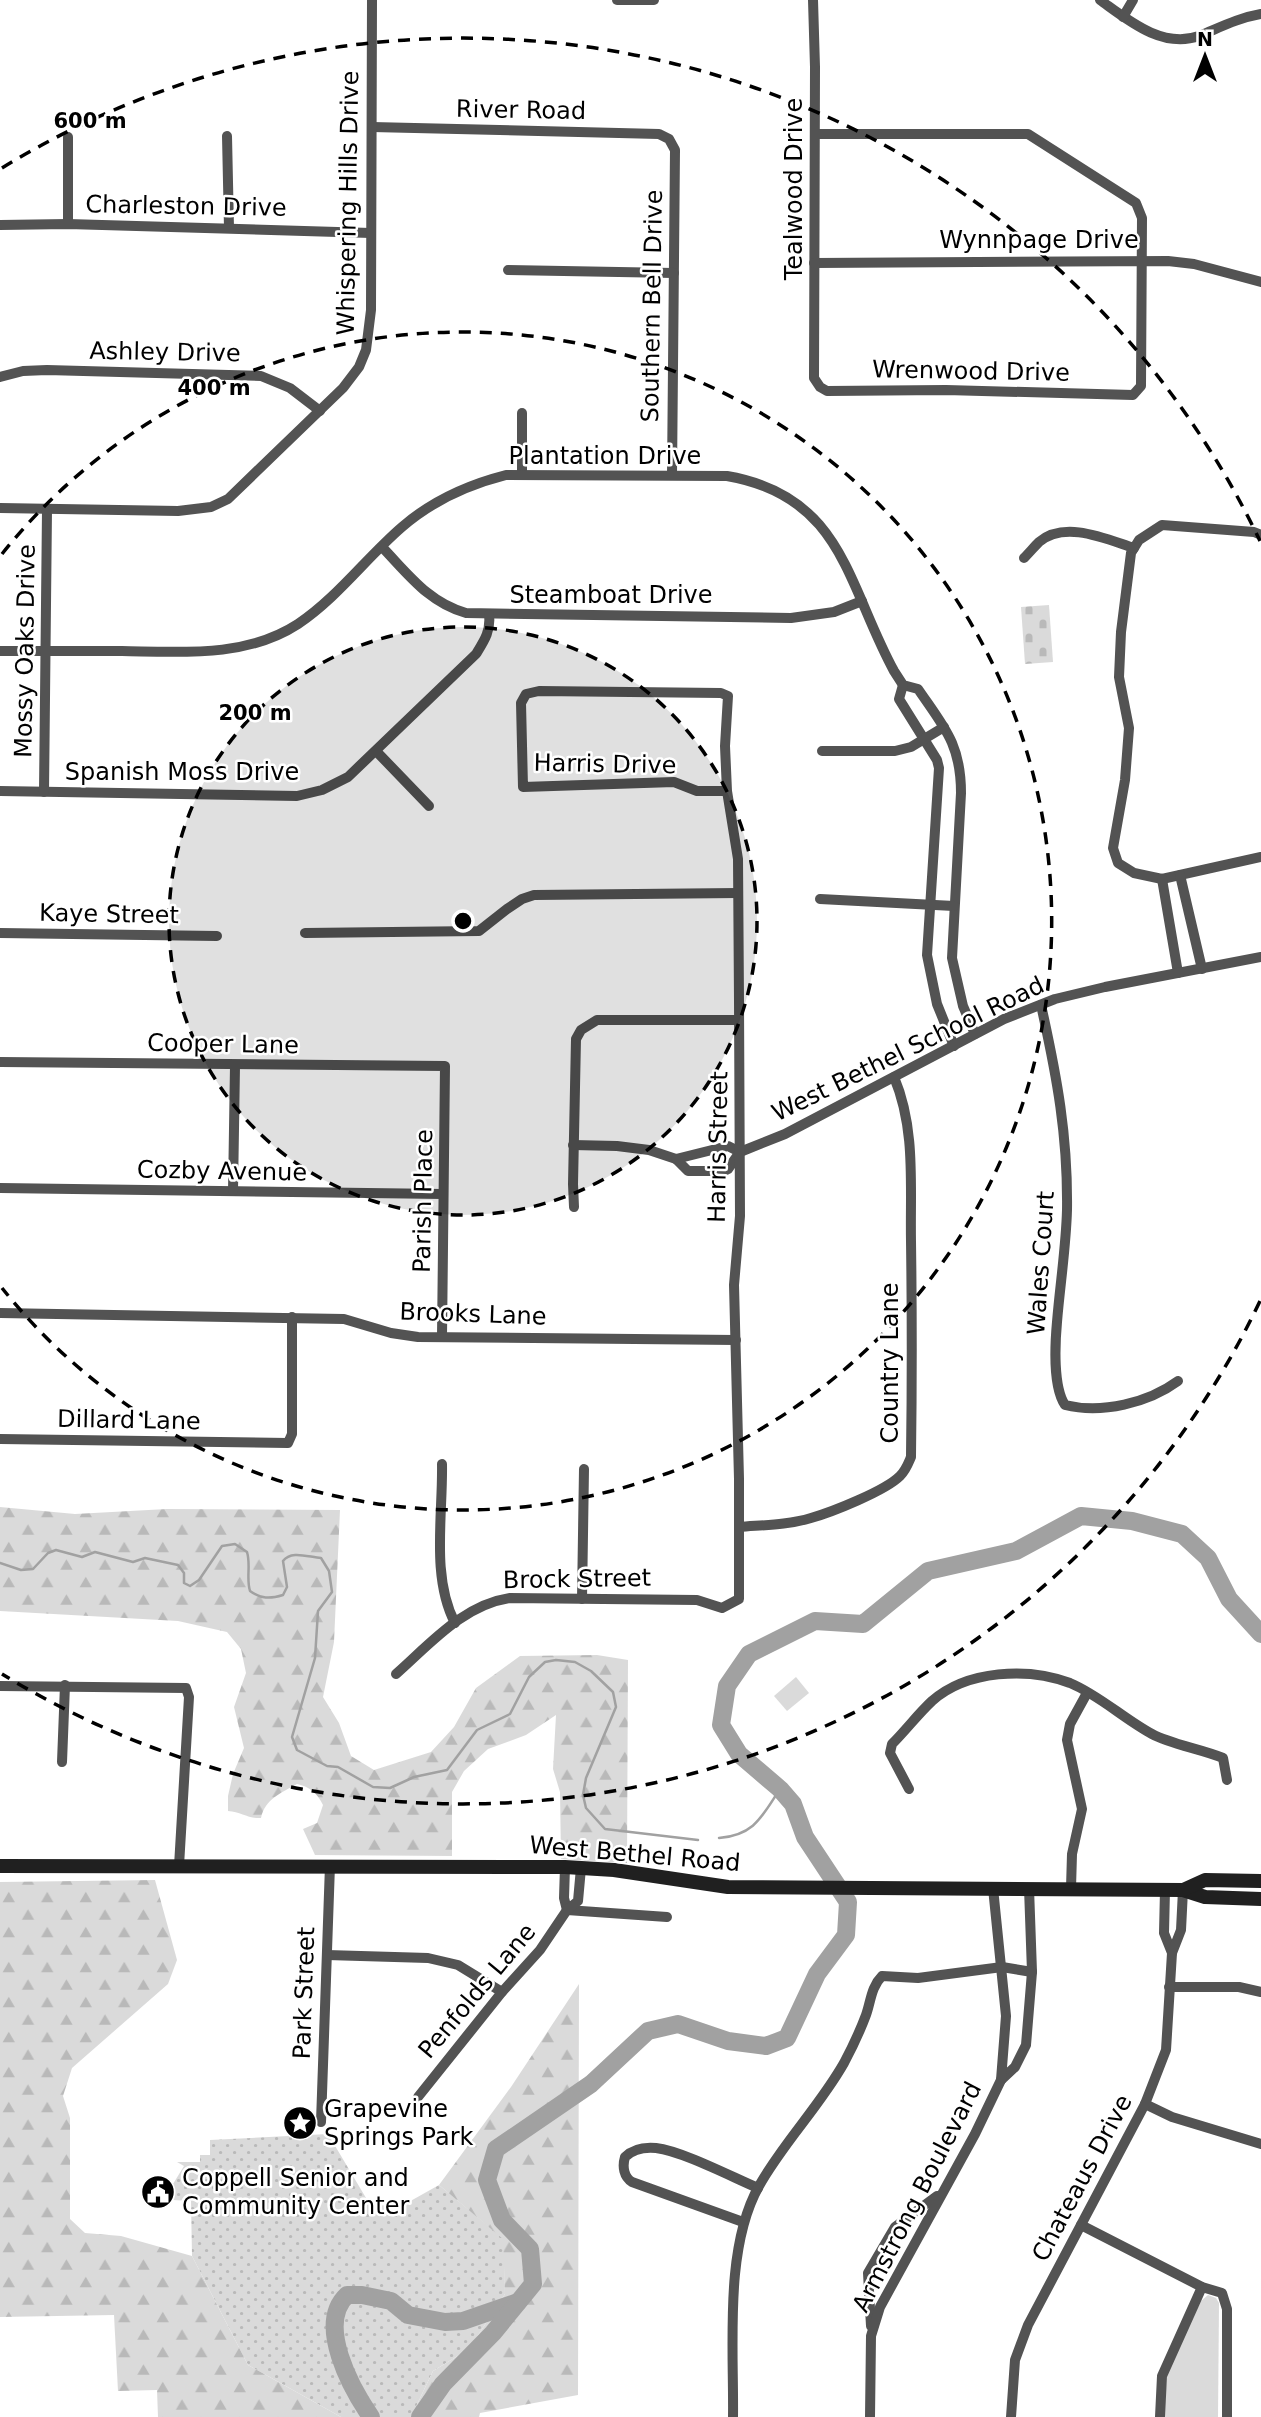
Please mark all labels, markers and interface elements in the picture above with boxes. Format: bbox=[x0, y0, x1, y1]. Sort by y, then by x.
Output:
north arrow bbox=[1170, 21, 1240, 91]
text: N bbox=[1197, 28, 1213, 50]
street label: Whispering Hills Drive bbox=[332, 70, 364, 336]
street label: River Road bbox=[456, 95, 586, 125]
street label: Tealwood Drive bbox=[780, 98, 808, 281]
text: 600 m bbox=[53, 109, 127, 133]
street label: Southern Bell Drive bbox=[636, 189, 668, 423]
street label: Charleston Drive bbox=[85, 190, 287, 222]
street label: Wynnpage Drive bbox=[939, 226, 1139, 254]
street label: Ashley Drive bbox=[89, 337, 241, 367]
street label: Wrenwood Drive bbox=[872, 355, 1070, 387]
text: 400 m bbox=[177, 376, 251, 400]
street label: Plantation Drive bbox=[509, 442, 701, 470]
street label: Mossy Oaks Drive bbox=[9, 544, 41, 758]
street label: Steamboat Drive bbox=[509, 581, 713, 609]
text: 200 m bbox=[218, 701, 292, 725]
street label: Harris Drive bbox=[533, 749, 677, 779]
street label: Spanish Moss Drive bbox=[65, 758, 299, 786]
street label: Kaye Street bbox=[39, 899, 179, 929]
centre of rings bbox=[451, 909, 475, 933]
street label: West Bethel School Road bbox=[767, 971, 1049, 1127]
street label: Cooper Lane bbox=[147, 1029, 299, 1059]
street label: Harris Street bbox=[703, 1071, 733, 1223]
street label: Parish Place bbox=[408, 1129, 438, 1273]
street label: Cozby Avenue bbox=[137, 1156, 307, 1186]
street label: Wales Court bbox=[1022, 1190, 1060, 1336]
street label: Country Lane bbox=[876, 1282, 904, 1444]
street label: Brooks Lane bbox=[399, 1297, 547, 1331]
street label: Dillard Lane bbox=[57, 1405, 201, 1435]
street label: Brock Street bbox=[503, 1564, 651, 1594]
street label: West Bethel Road bbox=[528, 1831, 742, 1877]
street label: Penfolds Lane bbox=[413, 1918, 541, 2064]
street label: Park Street bbox=[288, 1926, 320, 2060]
street label: Armstrong Boulevard bbox=[847, 2077, 987, 2317]
street label: Chateaus Drive bbox=[1026, 2090, 1138, 2266]
place label: Grapevine Springs Park bbox=[324, 2095, 474, 2151]
place icon: Grapevine Springs Park bbox=[281, 2104, 319, 2142]
place label: Coppell Senior and Community Center bbox=[182, 2164, 409, 2220]
public building icon: Coppell Senior and Community Center bbox=[139, 2173, 177, 2211]

